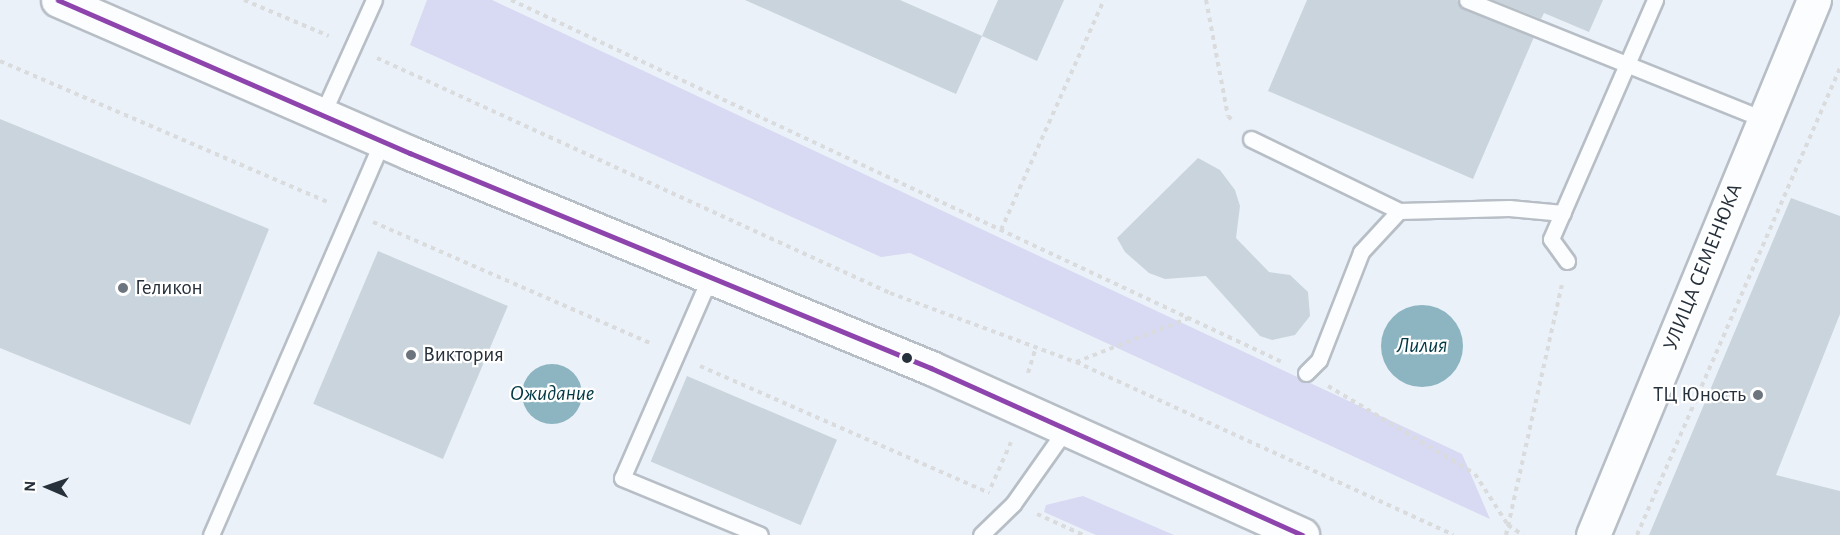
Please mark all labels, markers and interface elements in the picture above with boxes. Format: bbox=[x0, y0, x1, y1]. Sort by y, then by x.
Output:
street label: УЛИЦА СЕМЕНЮКА bbox=[1658, 180, 1748, 354]
place label: Геликон bbox=[135, 275, 203, 301]
marker: Геликон bbox=[116, 281, 130, 295]
water label: Лилия bbox=[1397, 333, 1447, 359]
place label: Виктория bbox=[423, 342, 504, 368]
marker: Виктория bbox=[404, 348, 418, 362]
unlabelled marker bbox=[901, 352, 913, 364]
water label: Ожидание bbox=[510, 381, 594, 407]
place label: ТЦ Юность bbox=[1653, 382, 1746, 408]
marker: ТЦ Юность bbox=[1751, 388, 1765, 402]
north arrow bbox=[18, 457, 78, 517]
text: N bbox=[22, 481, 38, 492]

